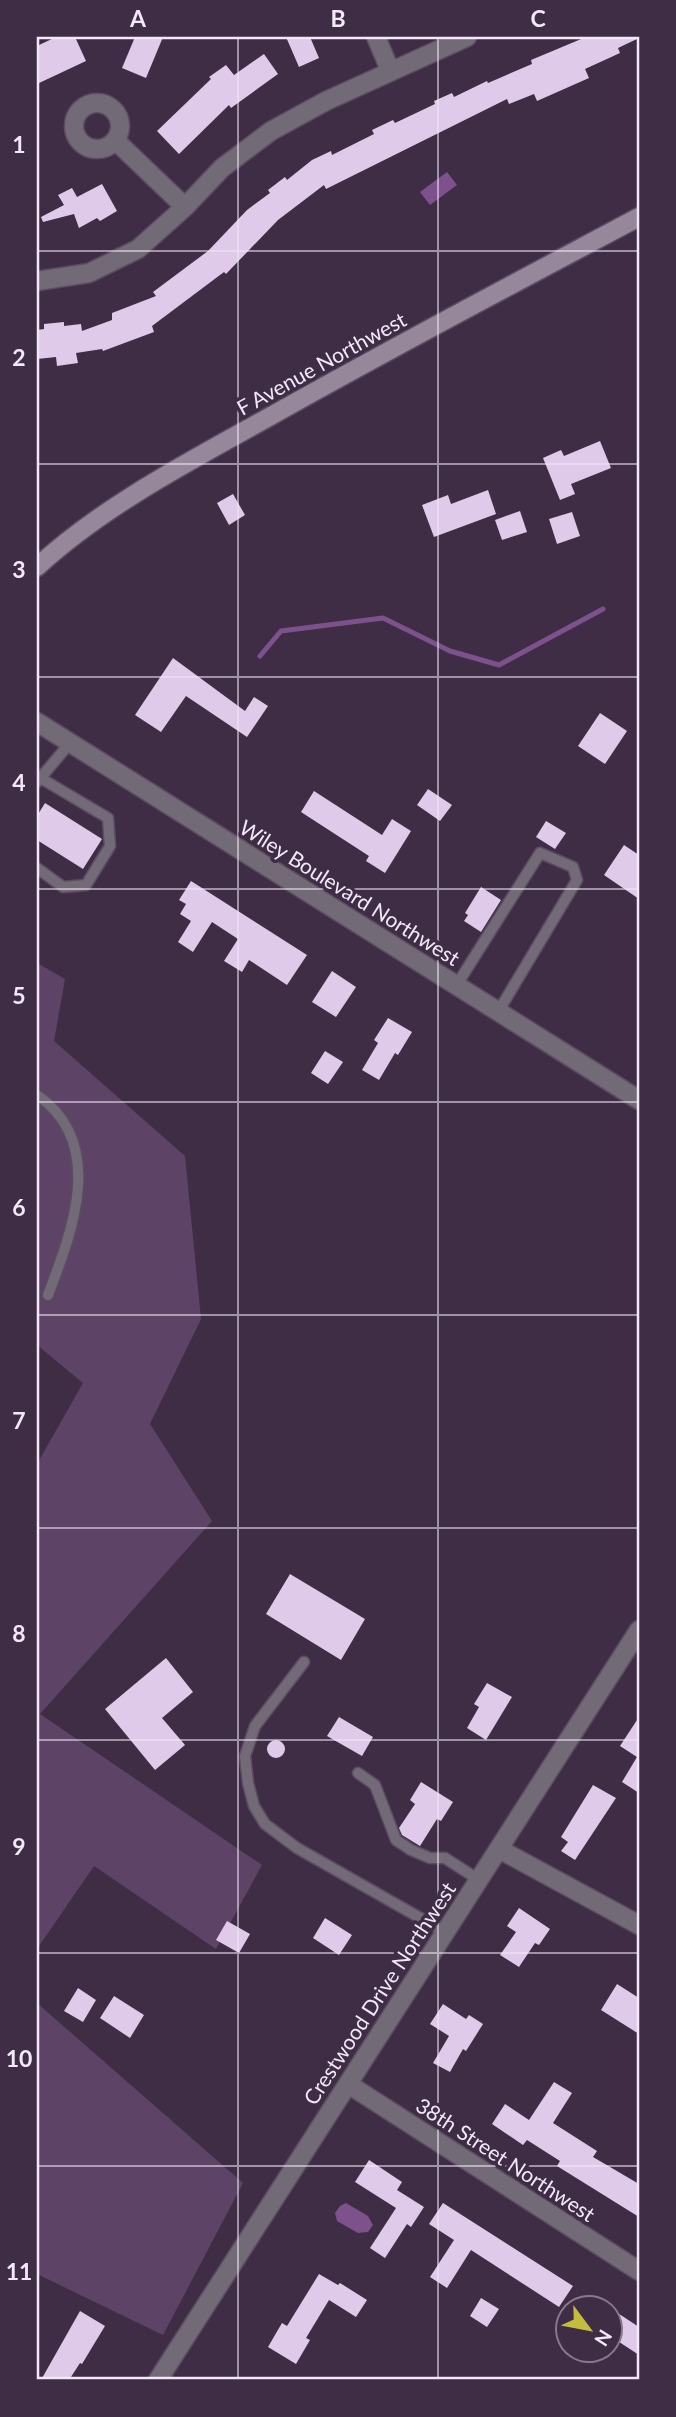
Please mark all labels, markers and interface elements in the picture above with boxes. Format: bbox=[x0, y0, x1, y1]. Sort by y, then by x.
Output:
text: A bbox=[129, 4, 147, 32]
text: B bbox=[330, 4, 346, 32]
text: C bbox=[530, 4, 546, 32]
text: 1 bbox=[12, 130, 26, 158]
street label: F Avenue Northwest bbox=[232, 306, 410, 420]
text: 2 bbox=[12, 343, 26, 371]
text: 3 bbox=[12, 555, 26, 583]
text: 4 bbox=[12, 768, 26, 796]
street label: Wiley Boulevard Northwest bbox=[235, 814, 465, 970]
text: 5 bbox=[12, 981, 26, 1009]
text: 6 bbox=[12, 1193, 26, 1221]
text: 7 bbox=[12, 1406, 26, 1434]
text: 8 bbox=[12, 1619, 26, 1647]
text: 9 bbox=[12, 1832, 26, 1860]
street label: Crestwood Drive Northwest bbox=[298, 1877, 461, 2109]
text: 10 bbox=[6, 2044, 32, 2072]
street label: 38th Street Northwest bbox=[412, 2092, 600, 2226]
text: 11 bbox=[6, 2257, 32, 2285]
north arrow bbox=[554, 2294, 624, 2364]
text: N bbox=[590, 2326, 617, 2351]

